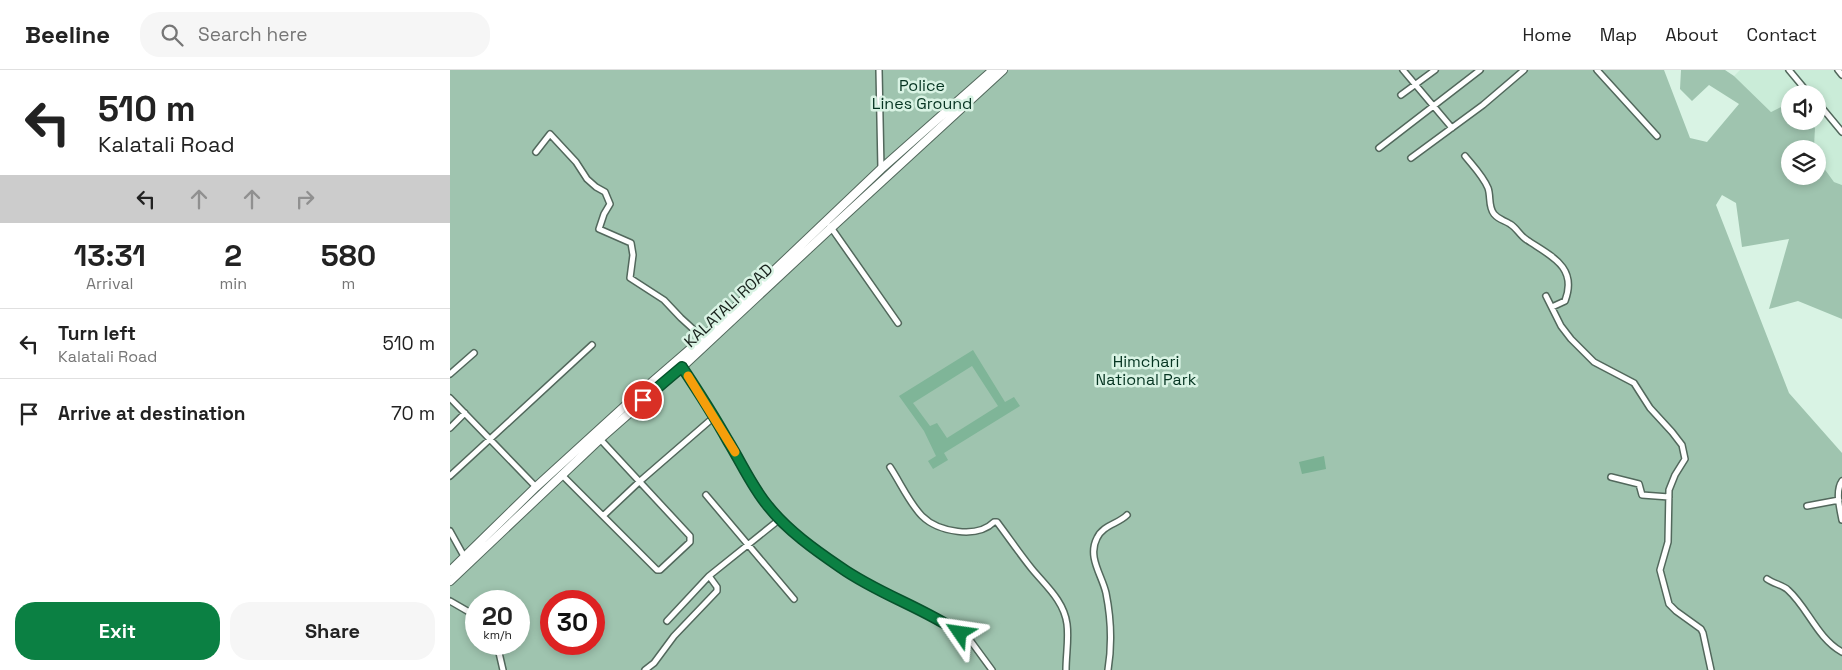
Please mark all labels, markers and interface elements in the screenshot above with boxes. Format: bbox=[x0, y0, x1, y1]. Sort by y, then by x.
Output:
search box bbox=[140, 12, 490, 57]
text: Beeline bbox=[25, 19, 110, 50]
icon: search bbox=[158, 21, 186, 49]
text: Search here bbox=[198, 22, 308, 47]
text: Home bbox=[1523, 23, 1572, 46]
text: Map bbox=[1600, 23, 1637, 46]
text: About bbox=[1665, 23, 1719, 46]
text: Contact bbox=[1747, 23, 1817, 46]
park label: Police Lines Ground bbox=[872, 75, 972, 114]
map controls bbox=[1781, 85, 1826, 185]
button: sound bbox=[1781, 85, 1826, 130]
text: 510 m bbox=[98, 87, 196, 131]
icon: left bbox=[15, 90, 80, 155]
text: Kalatali Road bbox=[98, 130, 235, 158]
button: layers bbox=[1781, 140, 1826, 185]
icon: left bbox=[132, 185, 160, 213]
icon: ahead bbox=[185, 185, 213, 213]
icon: ahead bbox=[238, 185, 266, 213]
icon: right bbox=[291, 185, 319, 213]
text: 13:31 bbox=[74, 236, 146, 275]
text: 2 bbox=[224, 236, 242, 275]
text: 580 bbox=[321, 236, 376, 275]
street label: KALATALI ROAD bbox=[680, 259, 777, 352]
text: Arrival bbox=[86, 273, 134, 294]
text: min bbox=[220, 273, 247, 294]
text: m bbox=[342, 273, 355, 294]
text: Turn left bbox=[58, 321, 136, 346]
icon: left bbox=[15, 330, 43, 358]
text: 510 m bbox=[383, 331, 435, 356]
text: Kalatali Road bbox=[58, 346, 157, 367]
park label: Himchari National Park bbox=[1096, 351, 1197, 390]
pin bbox=[622, 379, 664, 421]
icon: arrive bbox=[629, 386, 657, 414]
icon: arrive bbox=[15, 400, 43, 428]
text: Arrive at destination bbox=[58, 401, 246, 426]
text: 70 m bbox=[391, 401, 435, 426]
speed limit sign: 30 bbox=[540, 590, 605, 655]
text: 20 bbox=[482, 600, 513, 632]
button: Exit bbox=[15, 602, 220, 660]
button: Share bbox=[230, 602, 435, 660]
position arrow bbox=[933, 606, 985, 658]
text: km/h bbox=[483, 627, 512, 643]

